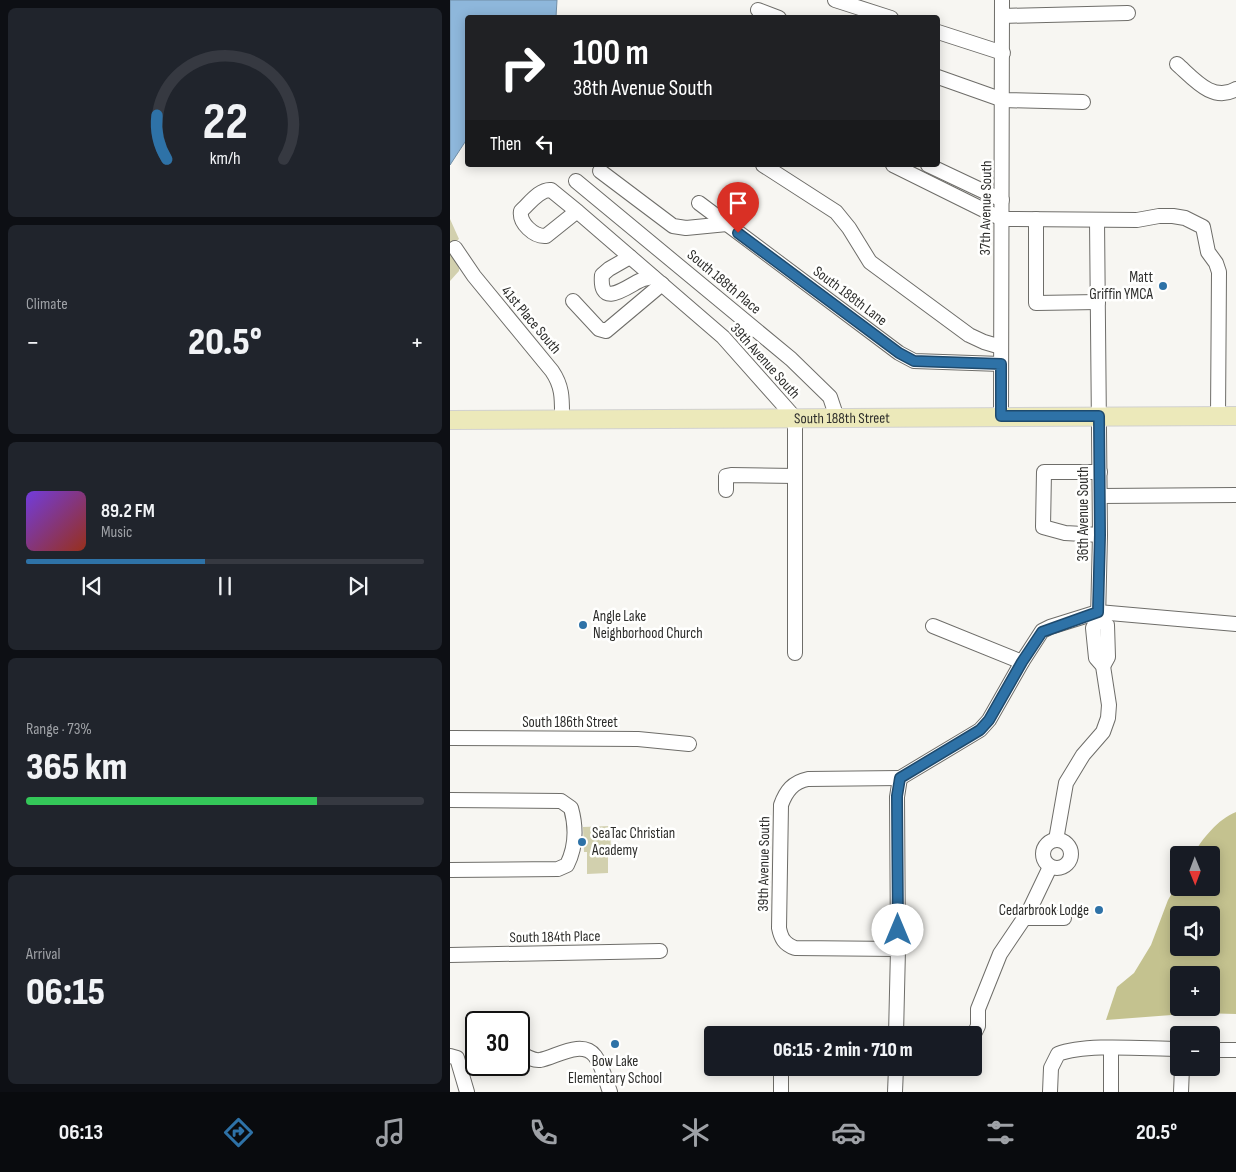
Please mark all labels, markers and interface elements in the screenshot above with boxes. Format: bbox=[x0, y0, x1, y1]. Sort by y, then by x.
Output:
text: 100 m bbox=[573, 32, 649, 75]
icon: right bbox=[490, 35, 555, 100]
text: 38th Avenue South bbox=[573, 75, 713, 102]
text: 22 bbox=[202, 91, 248, 154]
icon: left bbox=[531, 130, 559, 158]
text: Then bbox=[490, 133, 521, 156]
text: km/h bbox=[210, 148, 240, 169]
street label: 37th Avenue South bbox=[976, 160, 996, 256]
pin bbox=[717, 182, 759, 233]
icon: arrive bbox=[724, 189, 752, 217]
street label: South 188th Place bbox=[683, 245, 765, 319]
street label: South 188th Lane bbox=[809, 262, 891, 330]
place label: Matt Griffin YMCA bbox=[1089, 268, 1154, 304]
marker: Matt Griffin YMCA bbox=[1157, 280, 1169, 292]
street label: 41st Place South bbox=[497, 282, 565, 358]
text: Climate bbox=[26, 295, 68, 314]
street label: 39th Avenue South bbox=[726, 319, 804, 403]
text: 20.5° bbox=[188, 320, 262, 365]
text: − bbox=[26, 326, 40, 359]
text: + bbox=[410, 326, 424, 359]
street label: South 188th Street bbox=[794, 408, 890, 428]
street label: 36th Avenue South bbox=[1074, 466, 1093, 562]
text: 89.2 FM bbox=[101, 500, 155, 523]
text: Music bbox=[101, 523, 132, 542]
icon: previous bbox=[78, 572, 106, 600]
icon: pause bbox=[211, 572, 239, 600]
icon: next bbox=[344, 572, 372, 600]
place label: Angle Lake Neighborhood Church bbox=[592, 607, 703, 643]
marker: Angle Lake Neighborhood Church bbox=[577, 619, 589, 631]
street label: South 186th Street bbox=[522, 713, 618, 732]
text: Range · 73% bbox=[26, 720, 92, 739]
text: 365 km bbox=[26, 745, 127, 790]
street label: 39th Avenue South bbox=[754, 816, 774, 912]
place label: SeaTac Christian Academy bbox=[591, 824, 675, 860]
marker: SeaTac Christian Academy bbox=[576, 836, 588, 848]
north arrow bbox=[1170, 846, 1220, 896]
map controls bbox=[1170, 846, 1220, 1076]
place label: Cedarbrook Lodge bbox=[999, 901, 1089, 920]
position arrow bbox=[871, 903, 923, 955]
marker: Cedarbrook Lodge bbox=[1093, 904, 1105, 916]
button: sound bbox=[1170, 906, 1220, 956]
street label: South 184th Place bbox=[509, 927, 601, 947]
text: Arrival bbox=[26, 945, 60, 964]
button: + bbox=[1170, 966, 1220, 1016]
text: 06:15 bbox=[26, 970, 105, 1015]
speed limit sign: 30 bbox=[465, 1011, 530, 1076]
button: − bbox=[1170, 1026, 1220, 1076]
marker: Bow Lake Elementary School bbox=[609, 1038, 621, 1050]
text: 06:15 · 2 min · 710 m bbox=[773, 1039, 913, 1062]
place label: Bow Lake Elementary School bbox=[568, 1052, 662, 1088]
icon: directions bbox=[221, 1115, 256, 1150]
icon: music bbox=[373, 1115, 408, 1150]
icon: phone bbox=[526, 1115, 561, 1150]
icon: climate bbox=[678, 1115, 713, 1150]
icon: car bbox=[831, 1115, 866, 1150]
icon: filters bbox=[983, 1115, 1018, 1150]
text: 06:13 bbox=[59, 1119, 103, 1146]
text: 20.5° bbox=[1136, 1119, 1177, 1146]

